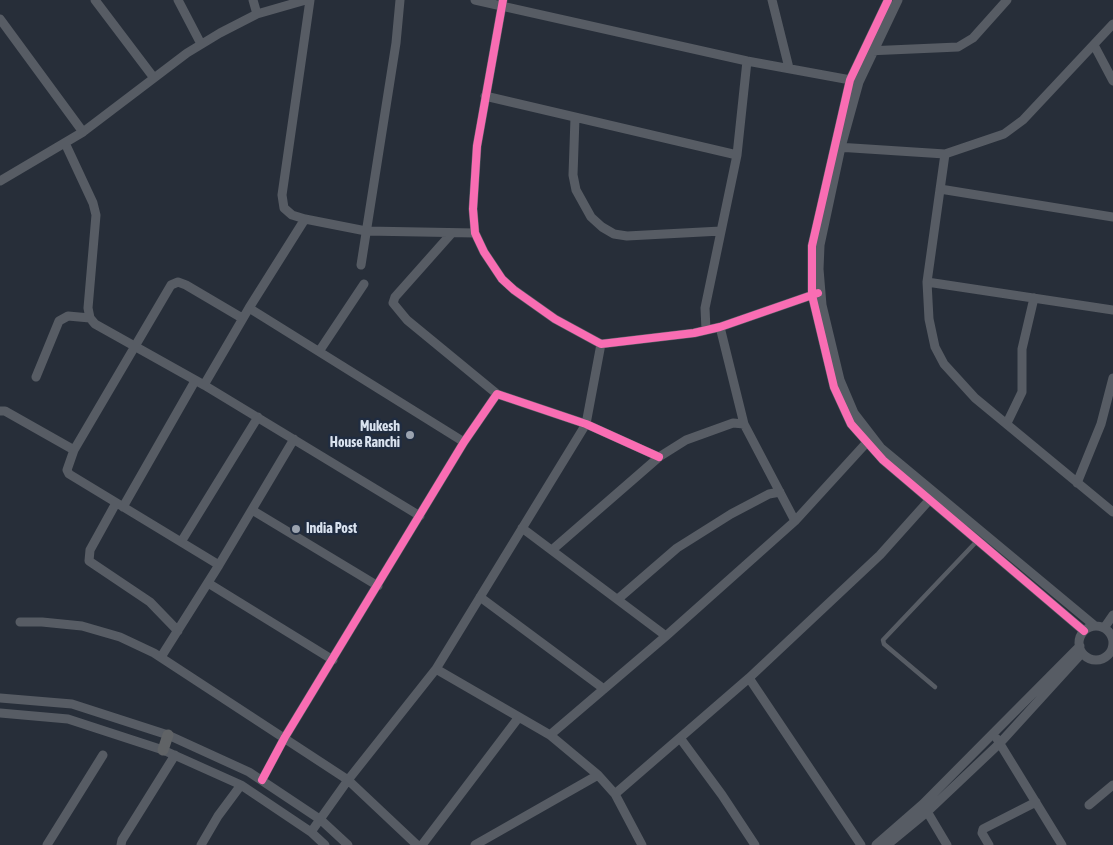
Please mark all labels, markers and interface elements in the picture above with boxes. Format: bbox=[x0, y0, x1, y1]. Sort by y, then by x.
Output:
place label: Mukesh House Ranchi bbox=[330, 419, 400, 452]
marker: Mukesh House Ranchi bbox=[404, 429, 416, 441]
place label: India Post bbox=[306, 521, 357, 537]
marker: India Post bbox=[290, 523, 302, 535]

